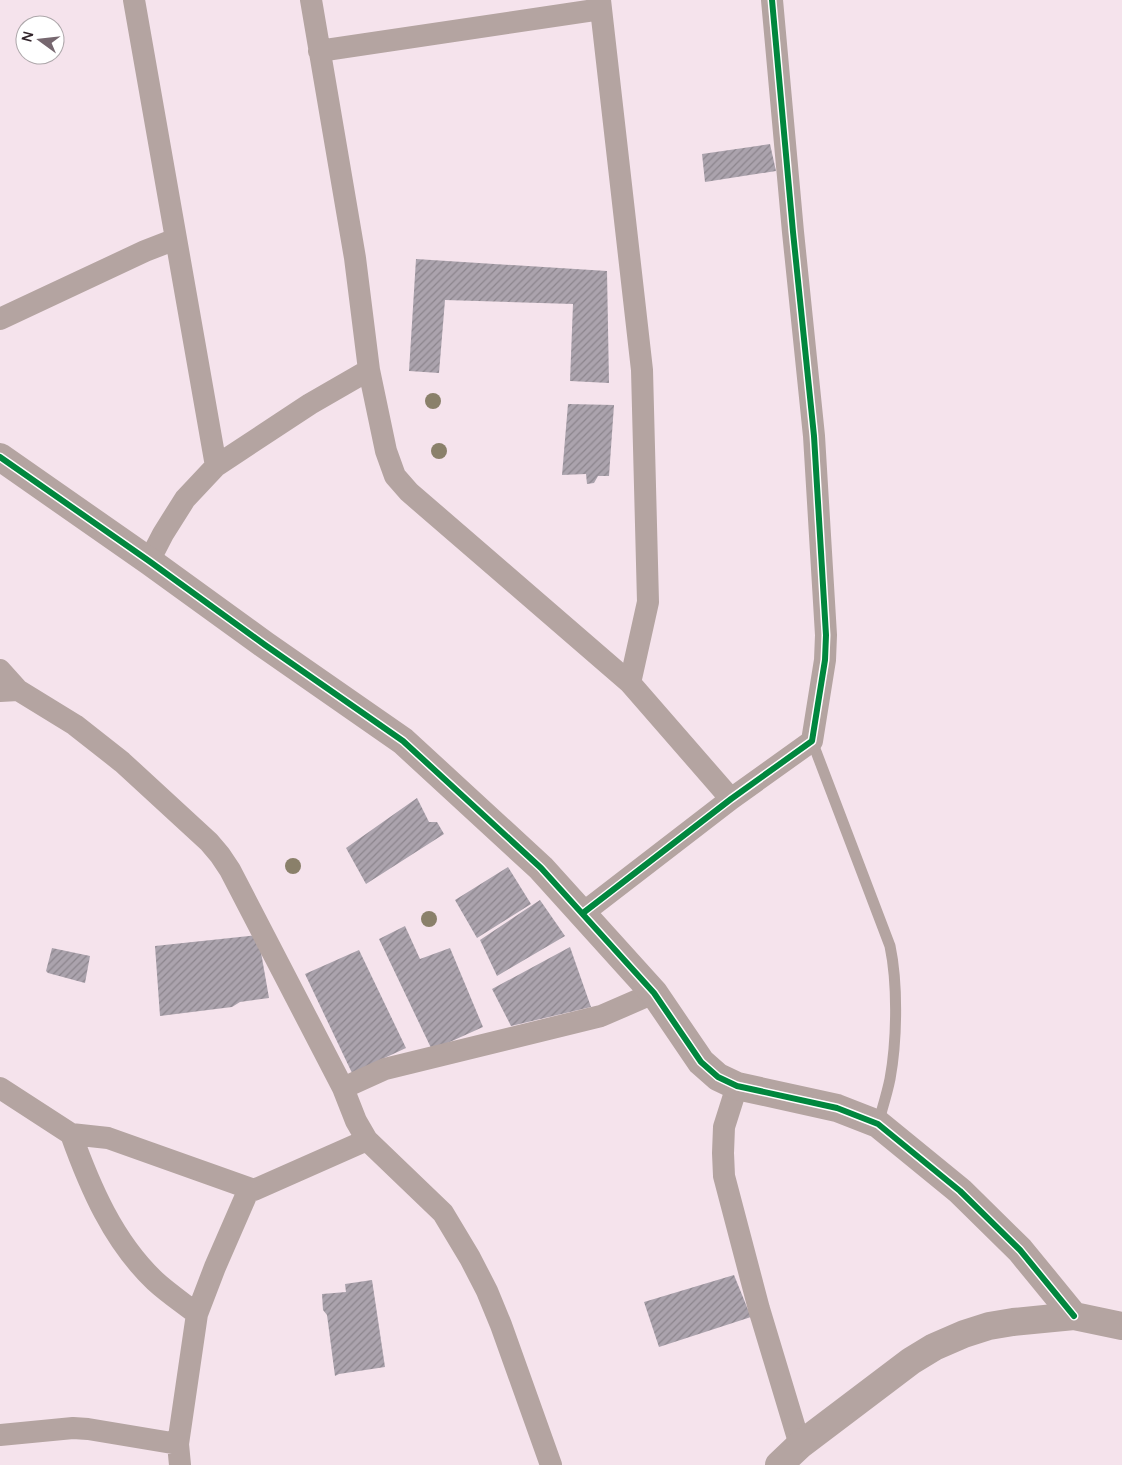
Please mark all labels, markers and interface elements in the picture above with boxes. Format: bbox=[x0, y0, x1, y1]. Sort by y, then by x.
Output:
north arrow bbox=[15, 15, 65, 65]
text: N bbox=[16, 29, 37, 44]

